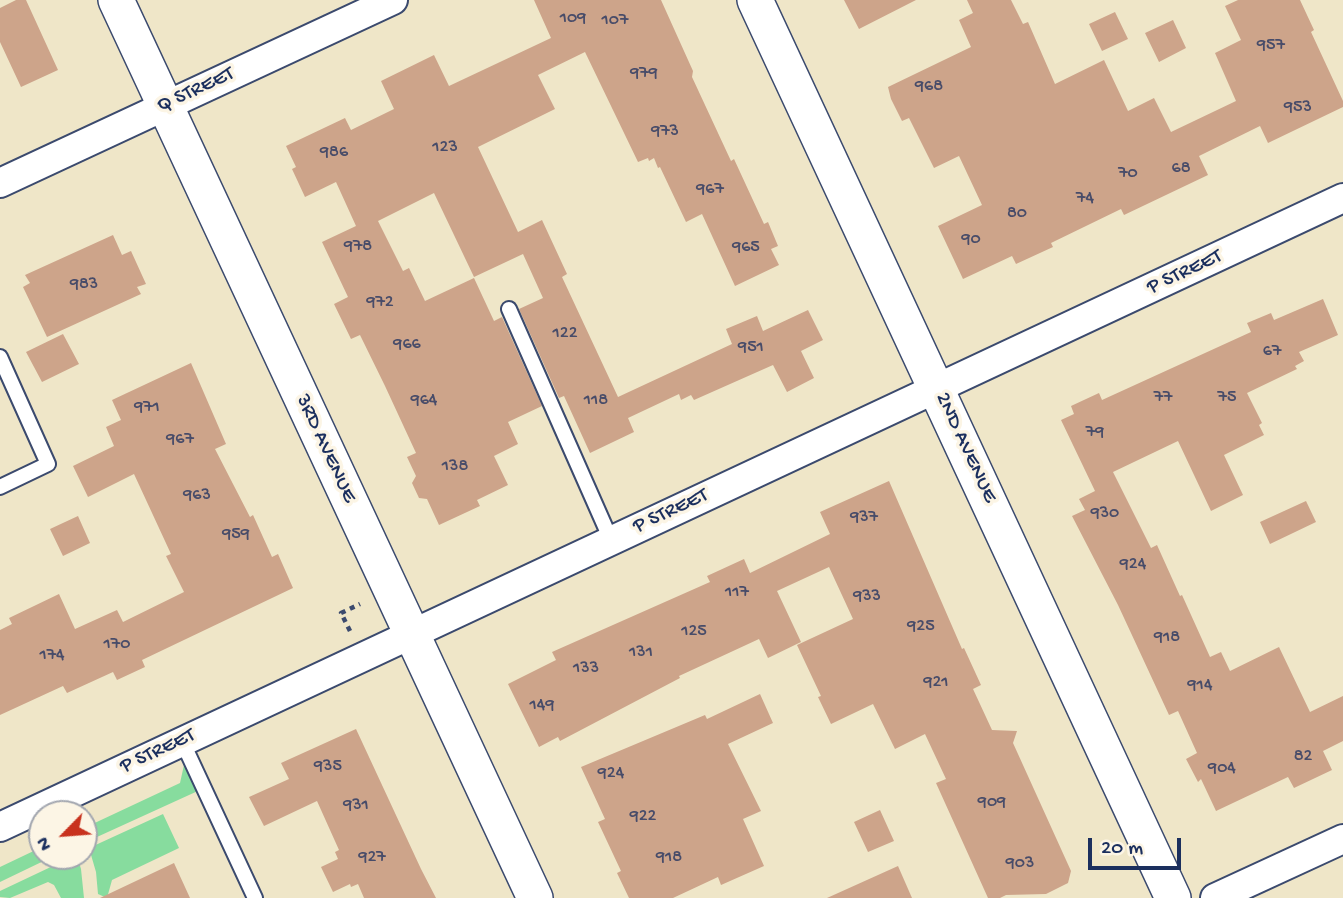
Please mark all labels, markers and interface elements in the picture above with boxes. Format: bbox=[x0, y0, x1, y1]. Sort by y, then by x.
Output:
house number: 109 bbox=[560, 8, 586, 30]
house number: 107 bbox=[602, 10, 628, 32]
house number: 957 bbox=[1257, 35, 1285, 57]
street label: Q STREET bbox=[153, 62, 239, 120]
house number: 979 bbox=[630, 63, 658, 85]
house number: 968 bbox=[915, 76, 943, 98]
house number: 953 bbox=[1284, 97, 1312, 119]
house number: 973 bbox=[651, 121, 679, 143]
house number: 123 bbox=[432, 137, 458, 159]
house number: 986 bbox=[320, 142, 348, 164]
house number: 68 bbox=[1172, 158, 1190, 180]
house number: 70 bbox=[1118, 163, 1138, 185]
house number: 967 bbox=[696, 179, 724, 201]
house number: 74 bbox=[1076, 188, 1094, 210]
house number: 80 bbox=[1007, 203, 1027, 225]
house number: 90 bbox=[961, 229, 981, 251]
house number: 978 bbox=[344, 236, 372, 258]
house number: 965 bbox=[732, 237, 760, 259]
street label: P STREET bbox=[1144, 245, 1226, 301]
house number: 983 bbox=[70, 274, 98, 296]
house number: 972 bbox=[366, 292, 394, 314]
house number: 122 bbox=[553, 323, 577, 345]
house number: 966 bbox=[393, 334, 421, 356]
house number: 951 bbox=[738, 337, 764, 359]
house number: 67 bbox=[1263, 341, 1281, 363]
house number: 77 bbox=[1154, 387, 1172, 409]
house number: 75 bbox=[1218, 387, 1236, 409]
street label: 2ND AVENUE bbox=[928, 389, 1002, 507]
house number: 964 bbox=[411, 390, 437, 412]
house number: 118 bbox=[584, 390, 608, 412]
street label: 3RD AVENUE bbox=[289, 391, 361, 507]
house number: 971 bbox=[134, 397, 160, 419]
house number: 79 bbox=[1086, 422, 1104, 444]
house number: 967 bbox=[166, 429, 194, 451]
house number: 138 bbox=[442, 456, 468, 478]
street label: P STREET bbox=[630, 484, 712, 540]
house number: 963 bbox=[183, 485, 211, 507]
house number: 930 bbox=[1091, 503, 1119, 525]
house number: 937 bbox=[850, 507, 878, 529]
house number: 959 bbox=[222, 524, 250, 546]
house number: 924 bbox=[1120, 554, 1146, 576]
house number: 117 bbox=[725, 582, 749, 604]
house number: 933 bbox=[853, 586, 881, 608]
house number: 925 bbox=[907, 616, 935, 638]
house number: 125 bbox=[681, 621, 707, 643]
house number: 918 bbox=[1154, 627, 1180, 649]
house number: 170 bbox=[104, 634, 130, 656]
house number: 131 bbox=[629, 642, 653, 664]
house number: 174 bbox=[39, 645, 65, 667]
house number: 133 bbox=[573, 658, 599, 680]
house number: 921 bbox=[923, 672, 949, 694]
house number: 914 bbox=[1188, 675, 1212, 697]
house number: 149 bbox=[530, 695, 554, 717]
street label: P STREET bbox=[117, 724, 199, 780]
house number: 82 bbox=[1294, 746, 1312, 768]
house number: 935 bbox=[314, 756, 342, 778]
house number: 904 bbox=[1208, 758, 1236, 780]
house number: 924 bbox=[598, 763, 624, 785]
house number: 909 bbox=[978, 792, 1006, 814]
house number: 931 bbox=[343, 795, 369, 817]
north arrow bbox=[28, 800, 98, 870]
house number: 922 bbox=[630, 806, 656, 828]
scale bar bbox=[1091, 824, 1184, 868]
text: N bbox=[32, 833, 58, 854]
text: 20 m bbox=[1101, 837, 1143, 862]
house number: 927 bbox=[358, 847, 386, 869]
house number: 918 bbox=[656, 847, 682, 869]
house number: 903 bbox=[1006, 853, 1034, 875]

